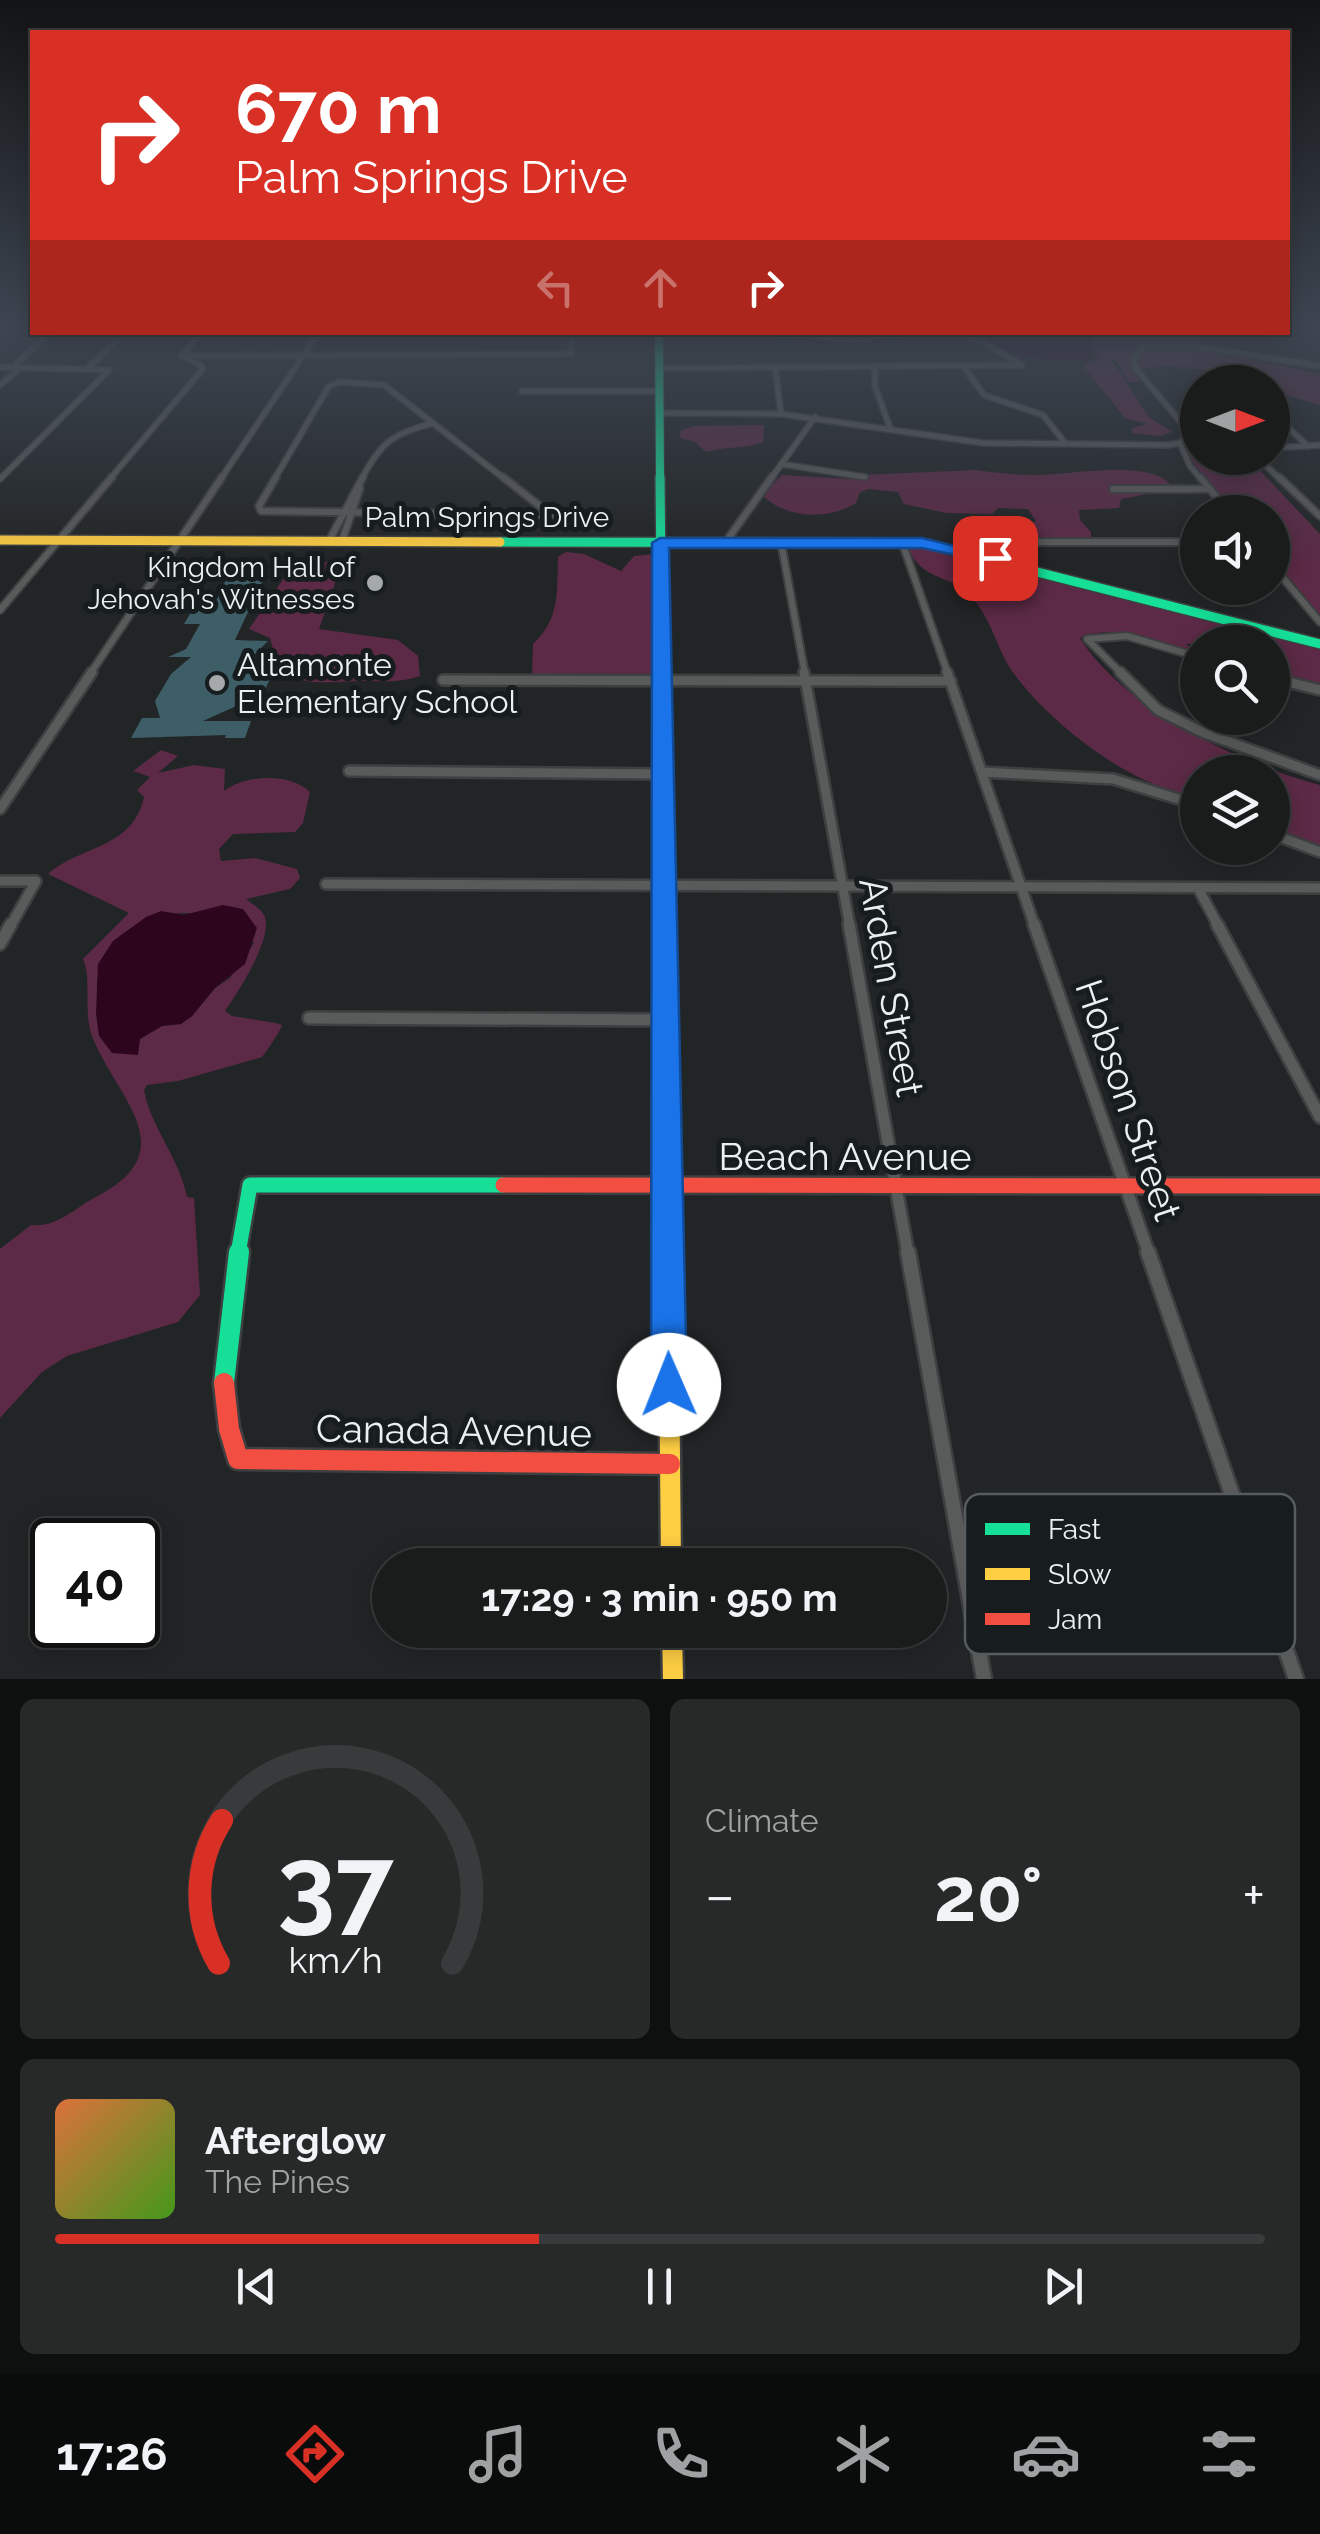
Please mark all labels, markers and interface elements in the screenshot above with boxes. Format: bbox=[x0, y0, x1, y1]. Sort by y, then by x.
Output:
text: 670 m bbox=[235, 67, 442, 149]
icon: right bbox=[70, 70, 200, 200]
text: Palm Springs Drive bbox=[235, 151, 628, 204]
icon: left bbox=[528, 260, 583, 315]
icon: ahead bbox=[633, 260, 688, 315]
icon: right bbox=[738, 260, 793, 315]
north arrow bbox=[1180, 365, 1290, 475]
map controls bbox=[1180, 365, 1290, 865]
button: sound bbox=[1180, 495, 1290, 605]
street label: Palm Springs Drive bbox=[365, 501, 609, 534]
pin bbox=[953, 516, 1038, 601]
icon: arrive bbox=[968, 531, 1023, 586]
place label: Kingdom Hall of Jehovah's Witnesses bbox=[88, 551, 357, 616]
marker: Kingdom Hall of Jehovah's Witnesses bbox=[364, 572, 386, 594]
button: search bbox=[1180, 625, 1290, 735]
place label: Altamonte Elementary School bbox=[237, 646, 517, 720]
marker: Altamonte Elementary School bbox=[206, 672, 228, 694]
button: layers bbox=[1180, 755, 1290, 865]
street label: Arden Street bbox=[850, 874, 933, 1100]
street label: Hobson Street bbox=[1066, 973, 1191, 1227]
street label: Beach Avenue bbox=[718, 1134, 972, 1179]
position arrow bbox=[617, 1333, 721, 1437]
street label: Canada Avenue bbox=[316, 1406, 592, 1455]
legend bbox=[965, 1494, 1295, 1654]
text: Fast bbox=[1048, 1513, 1101, 1546]
speed limit sign: 40 bbox=[30, 1518, 160, 1648]
text: Slow bbox=[1048, 1558, 1112, 1591]
text: 17:29 · 3 min · 950 m bbox=[481, 1575, 838, 1620]
text: Jam bbox=[1048, 1603, 1102, 1636]
text: Climate bbox=[705, 1802, 819, 1839]
text: 37 bbox=[277, 1823, 394, 1945]
text: 20° bbox=[934, 1850, 1043, 1939]
text: − bbox=[705, 1863, 735, 1928]
text: + bbox=[1242, 1863, 1265, 1928]
text: km/h bbox=[288, 1939, 382, 1981]
text: Afterglow bbox=[205, 2118, 386, 2163]
text: The Pines bbox=[205, 2163, 350, 2200]
icon: previous bbox=[229, 2259, 284, 2314]
icon: pause bbox=[632, 2259, 687, 2314]
icon: next bbox=[1036, 2259, 1091, 2314]
icon: directions bbox=[280, 2419, 350, 2489]
icon: music bbox=[463, 2419, 533, 2489]
icon: phone bbox=[646, 2419, 716, 2489]
icon: climate bbox=[828, 2419, 898, 2489]
icon: car bbox=[1011, 2419, 1081, 2489]
icon: filters bbox=[1194, 2419, 1264, 2489]
text: 17:26 bbox=[56, 2428, 168, 2481]

